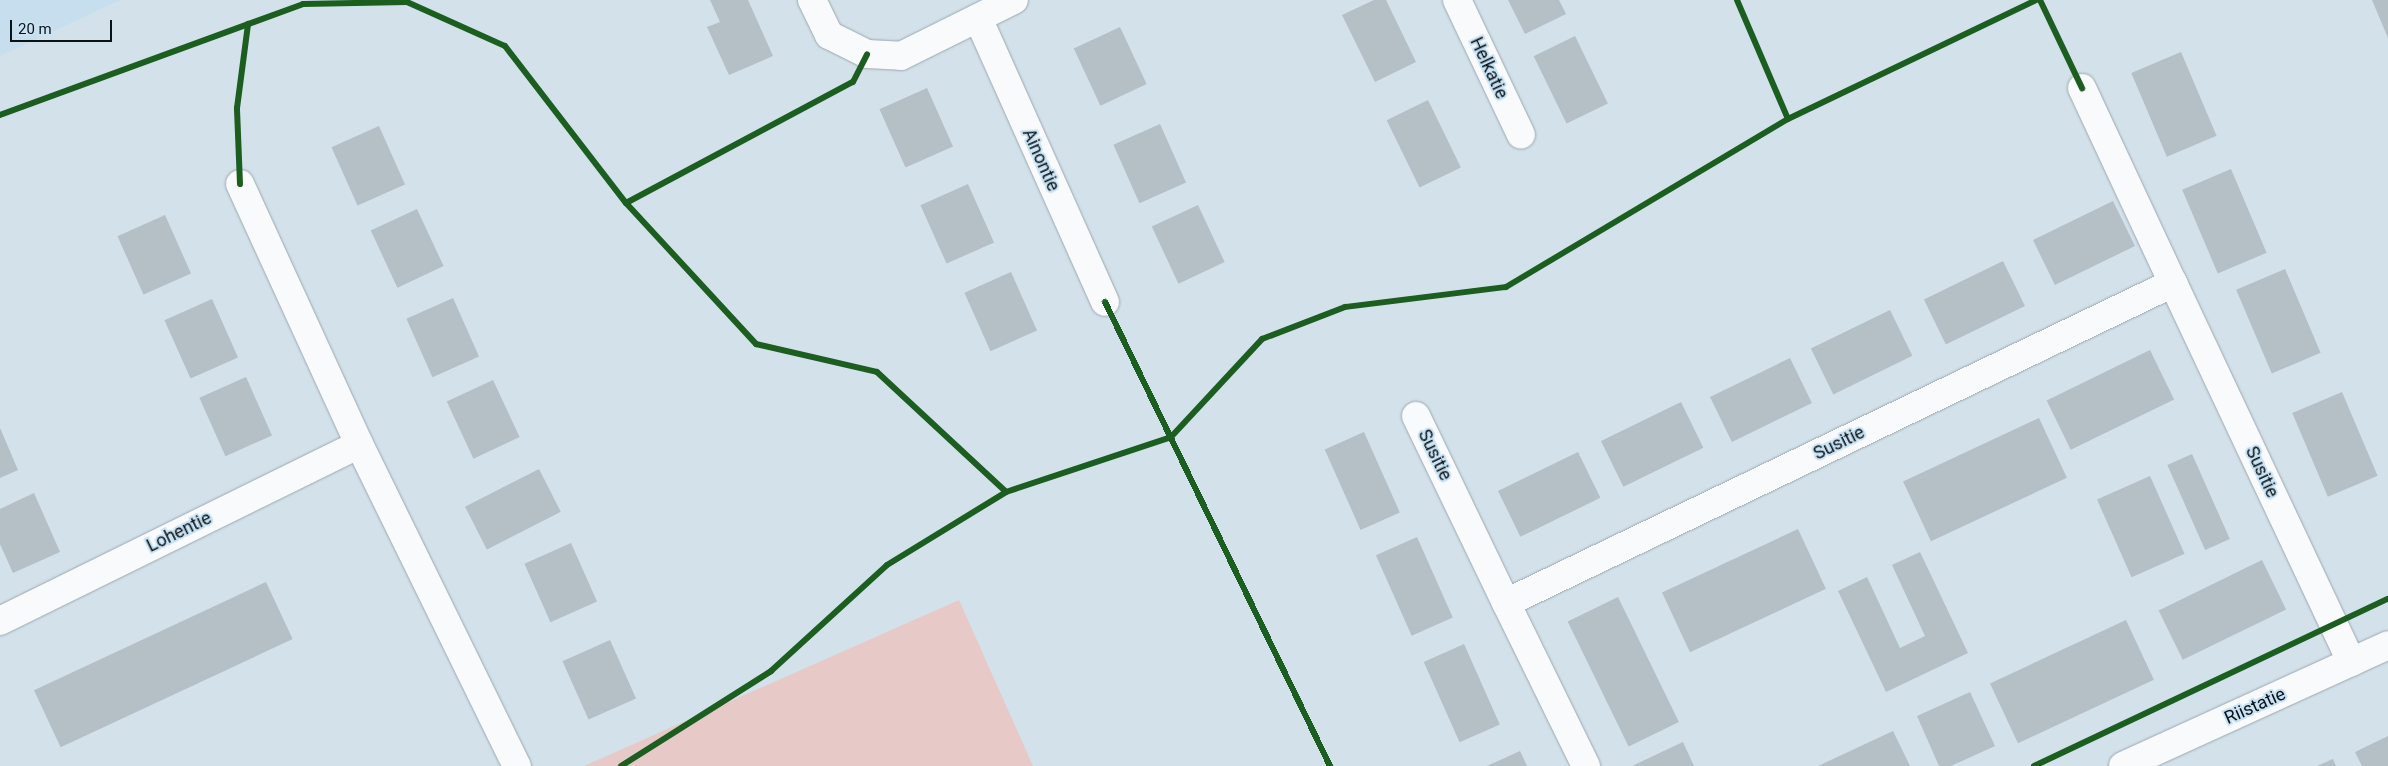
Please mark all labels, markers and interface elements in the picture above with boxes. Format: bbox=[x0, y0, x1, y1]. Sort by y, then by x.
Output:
scale bar bbox=[12, 10, 115, 42]
text: 20 m bbox=[18, 20, 52, 38]
street label: Helkatie bbox=[1465, 34, 1513, 102]
street label: Ainontie bbox=[1018, 125, 1064, 195]
street label: Susitie bbox=[1810, 421, 1868, 465]
street label: Susitie bbox=[1413, 426, 1457, 484]
street label: Susitie bbox=[2241, 443, 2283, 501]
street label: Lohentie bbox=[143, 507, 215, 557]
street label: Riistatie bbox=[2221, 683, 2289, 729]

